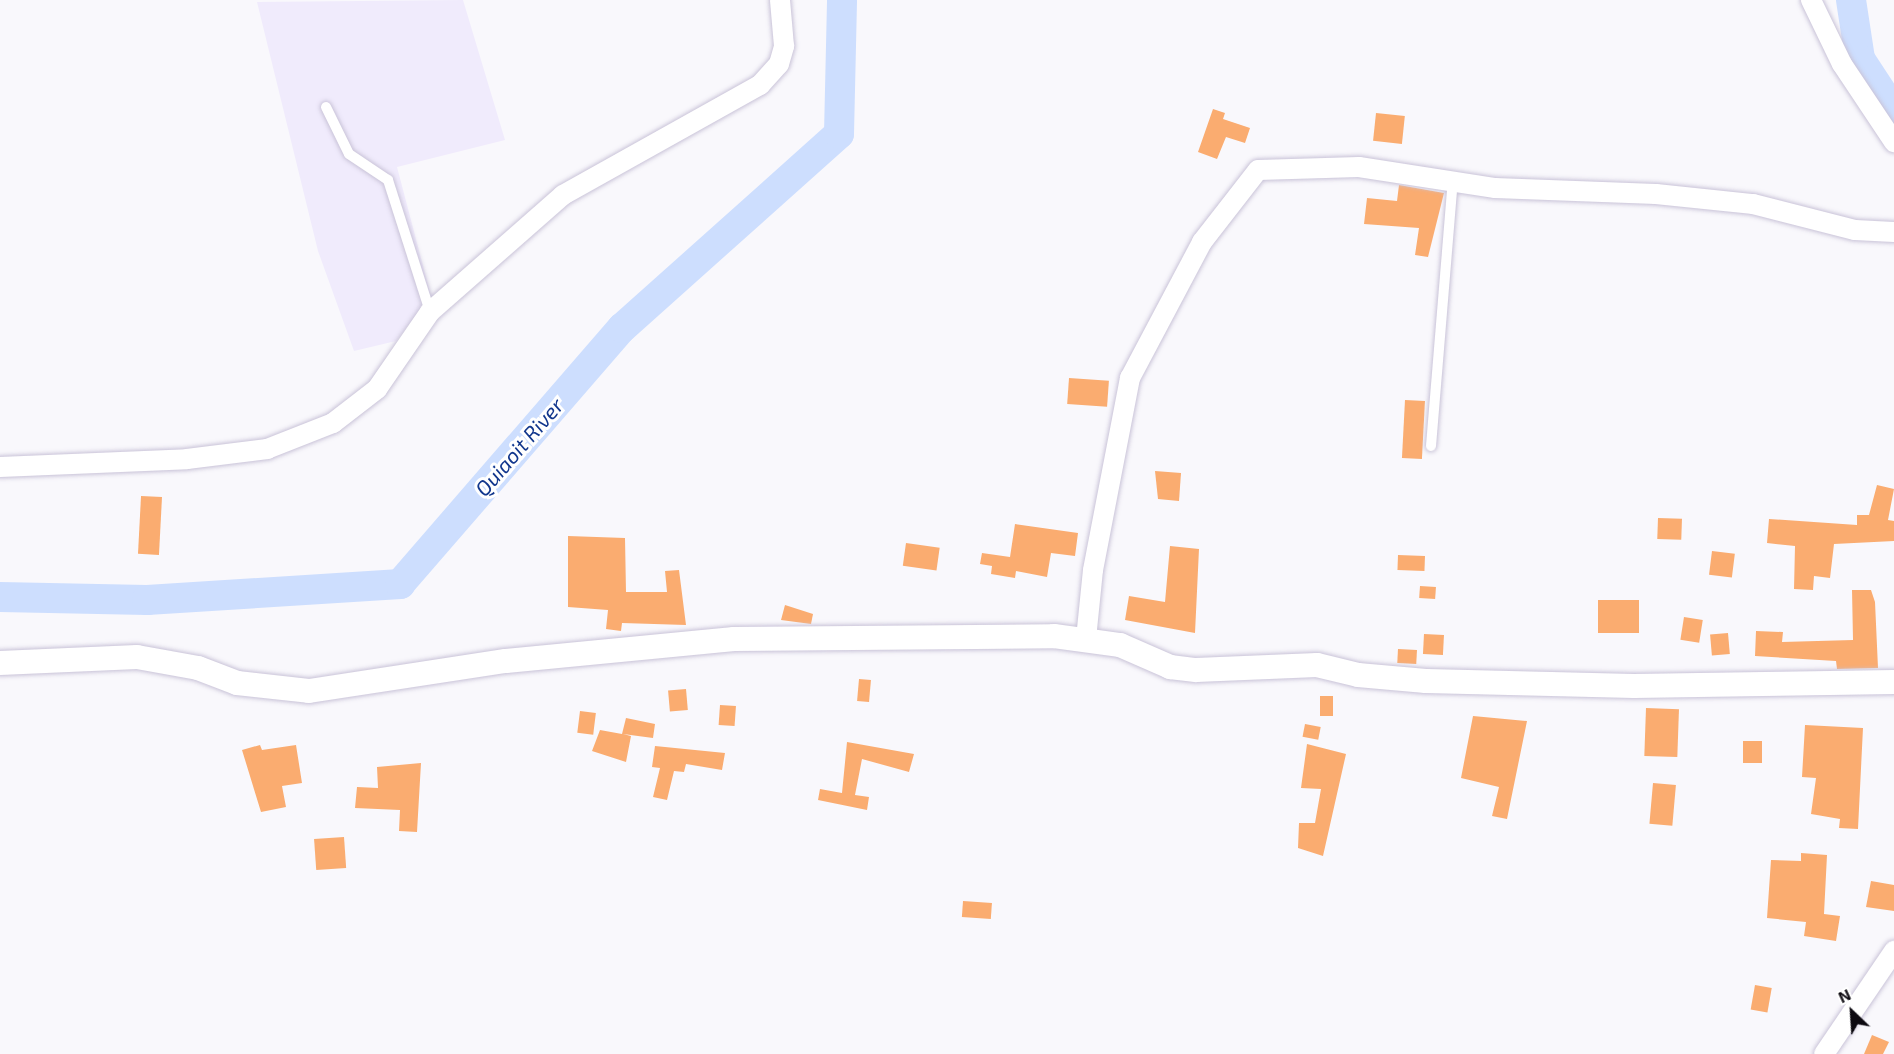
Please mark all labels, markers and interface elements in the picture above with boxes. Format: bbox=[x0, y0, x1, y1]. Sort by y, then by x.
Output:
water label: Quiaoit River bbox=[470, 393, 568, 501]
north arrow bbox=[1822, 982, 1882, 1042]
text: N bbox=[1835, 984, 1853, 1006]

